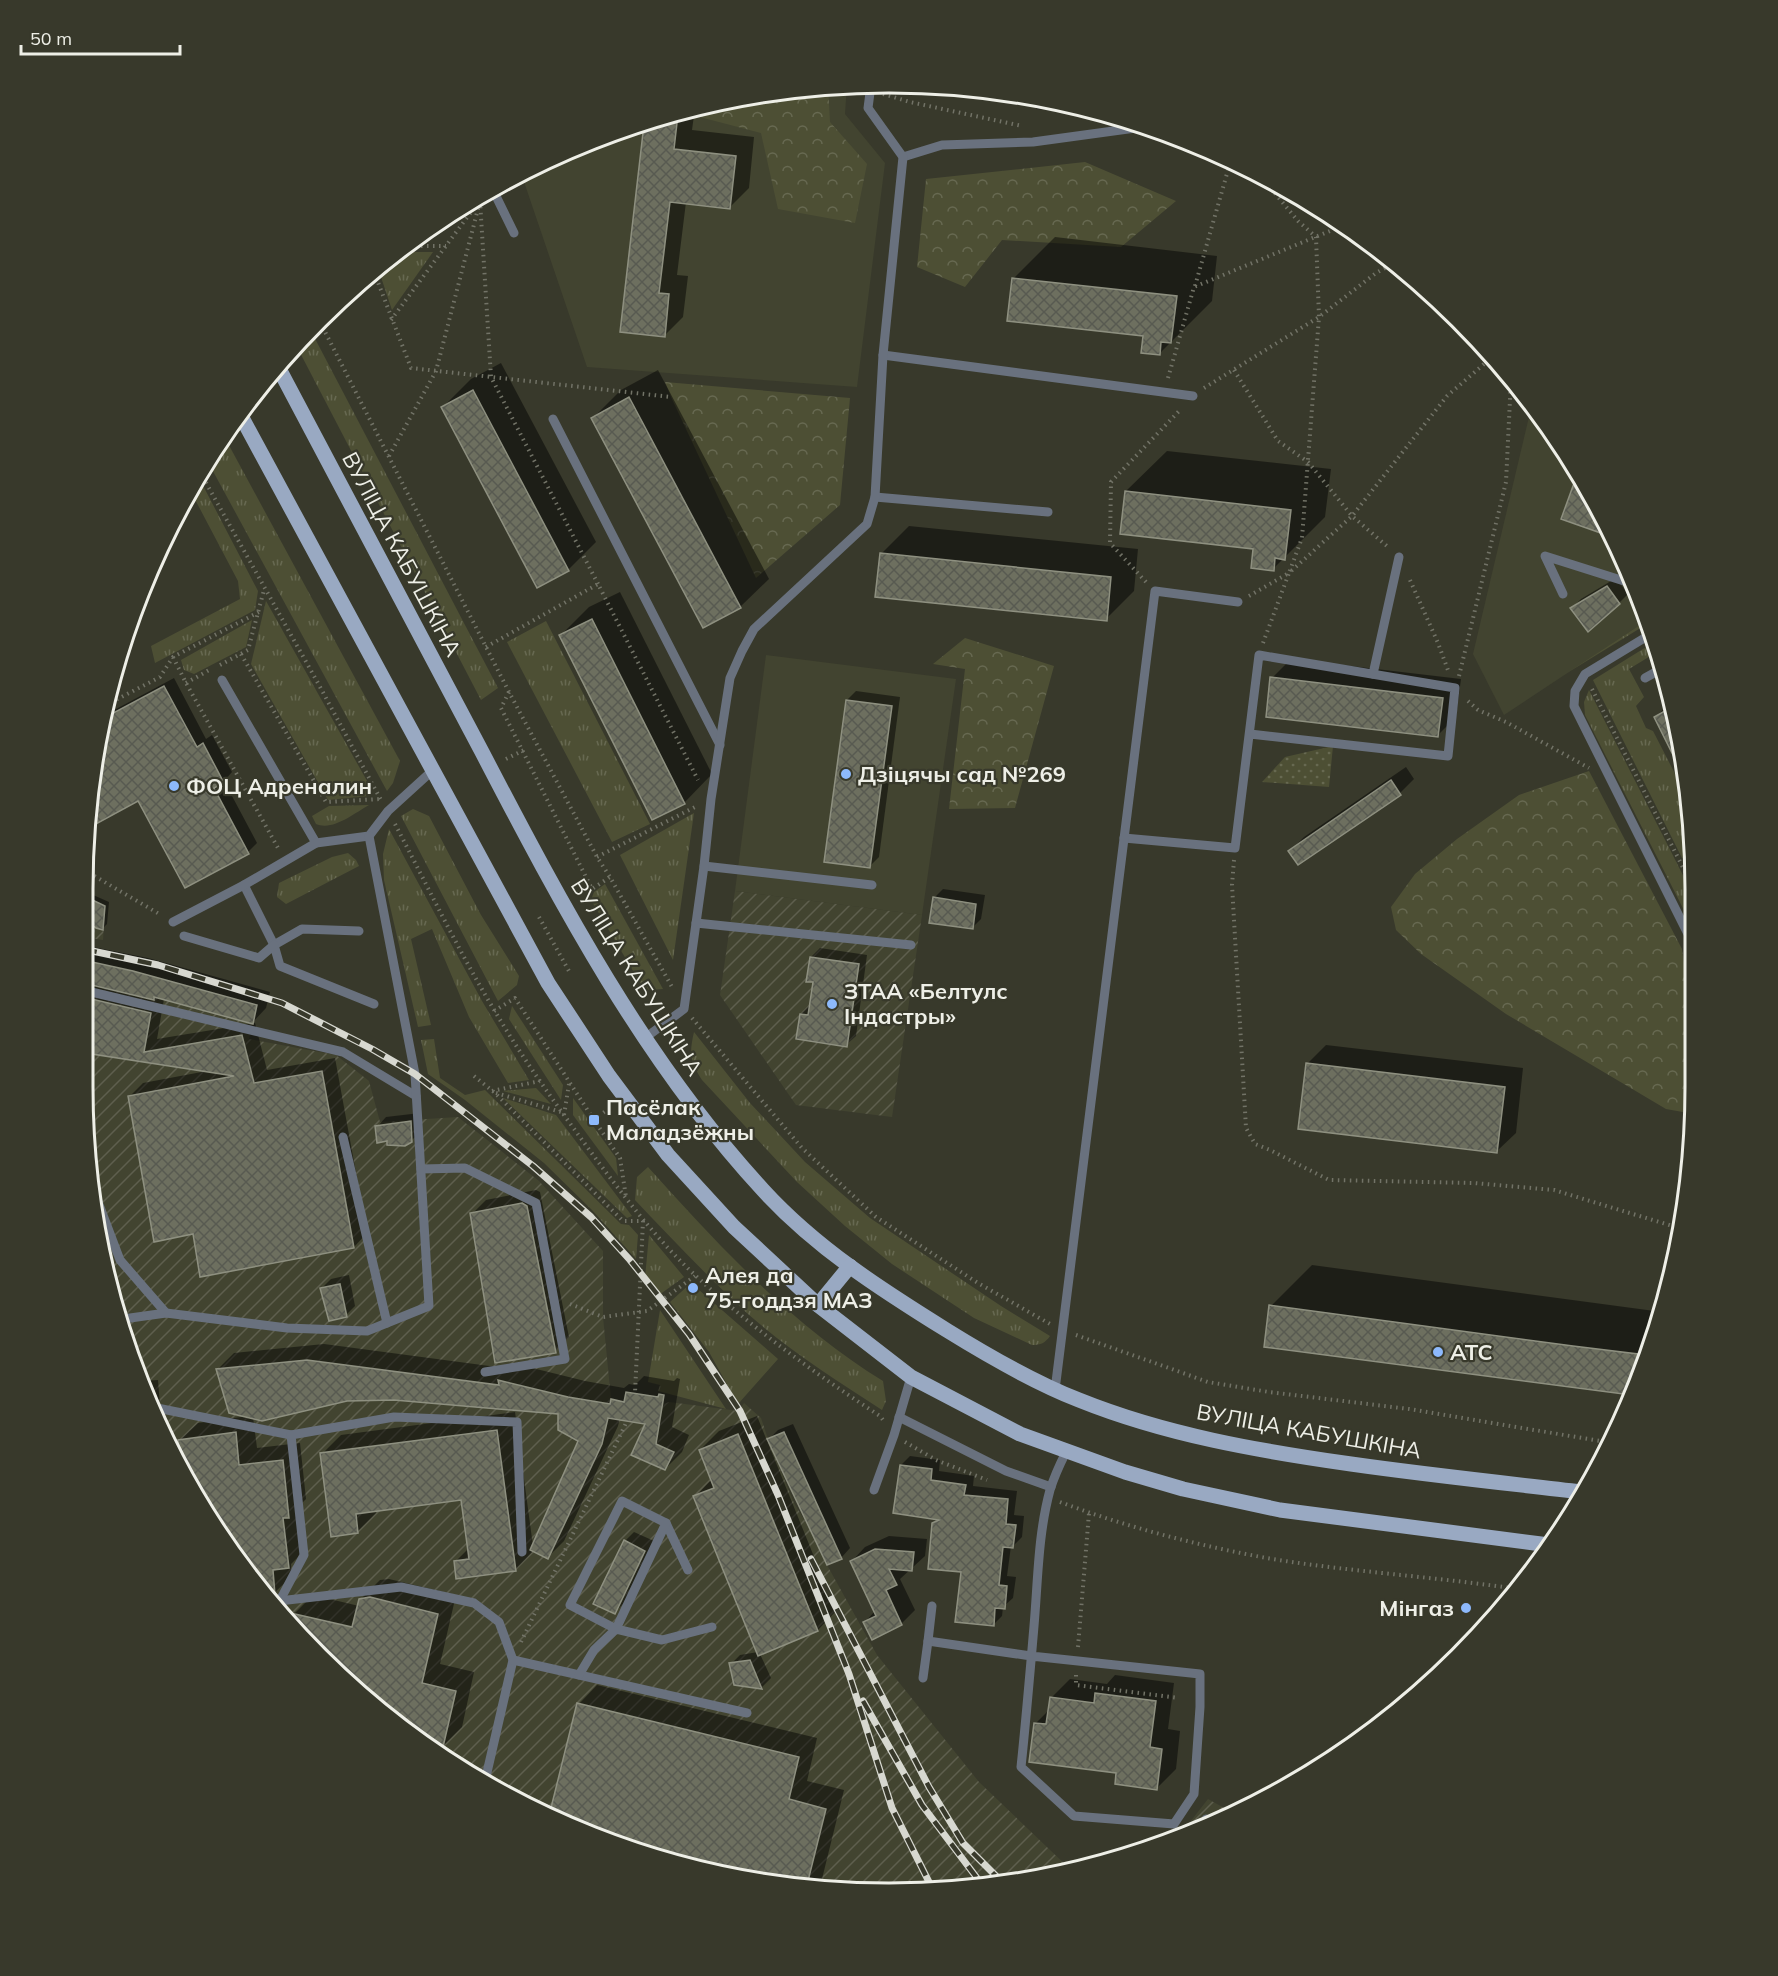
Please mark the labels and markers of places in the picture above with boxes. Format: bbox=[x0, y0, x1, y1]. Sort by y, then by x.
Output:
place label: Дзіцячы сад №269 bbox=[858, 760, 1066, 788]
marker: Дзіцячы сад №269 bbox=[839, 767, 853, 781]
place label: ФОЦ Адреналин bbox=[186, 772, 372, 800]
marker: ФОЦ Адреналин bbox=[167, 779, 181, 793]
place label: ЗТАА «Белтулс Iндастры» bbox=[844, 977, 1008, 1030]
marker: ЗТАА «Белтулс Iндастры» bbox=[825, 997, 839, 1011]
place label: Пасёлак Маладзёжны bbox=[606, 1093, 754, 1146]
marker: Пасёлак Маладзёжны bbox=[587, 1113, 601, 1127]
place label: Алея да 75-годдзя МАЗ bbox=[705, 1261, 873, 1314]
marker: Алея да 75-годдзя МАЗ bbox=[686, 1281, 700, 1295]
place label: АТС bbox=[1450, 1338, 1492, 1366]
marker: АТС bbox=[1431, 1345, 1445, 1359]
place label: Мінгаз bbox=[1379, 1594, 1454, 1622]
marker: Мінгаз bbox=[1459, 1601, 1473, 1615]

